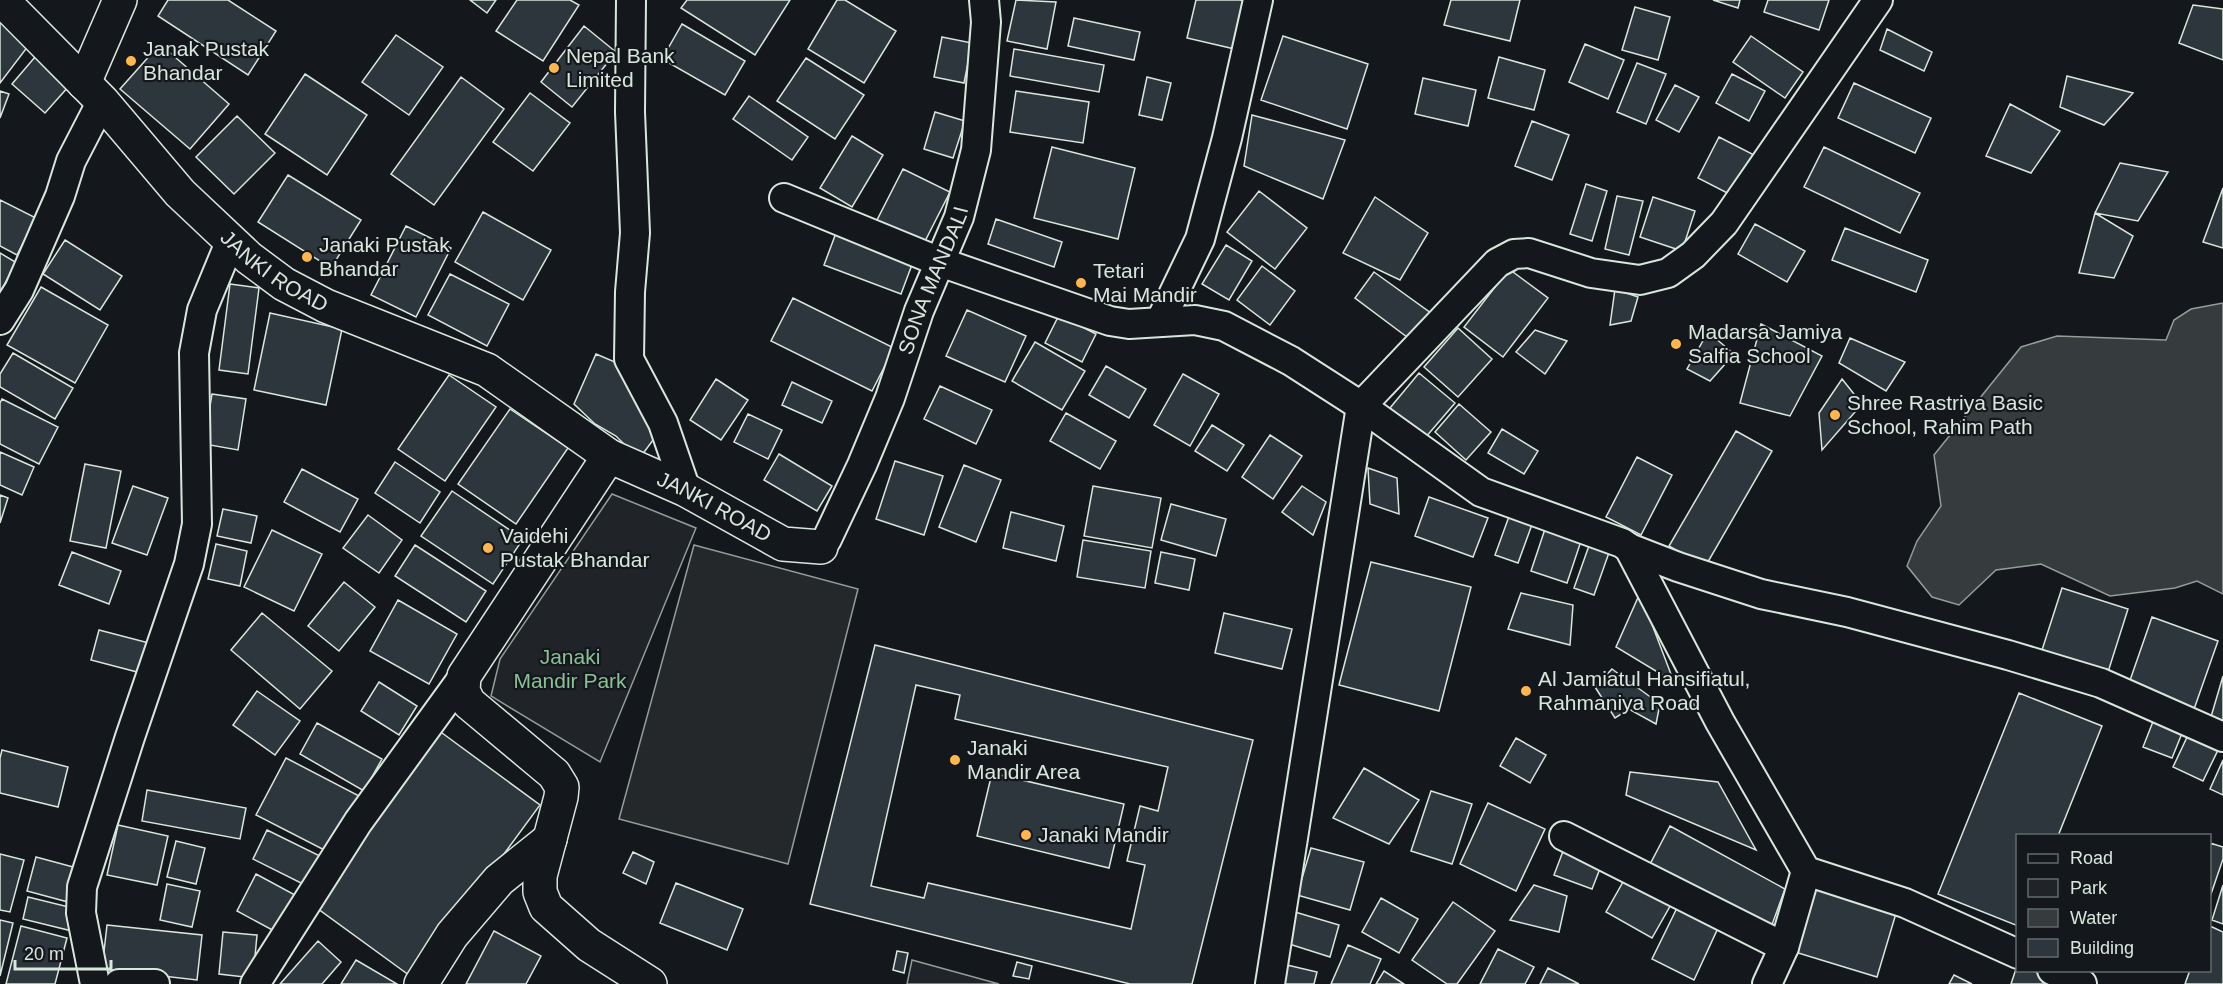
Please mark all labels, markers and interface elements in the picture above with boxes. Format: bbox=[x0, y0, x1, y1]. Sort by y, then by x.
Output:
place label: Janak Pustak Bhandar bbox=[143, 37, 270, 84]
place label: Nepal Bank Limited bbox=[566, 44, 675, 91]
marker: Janak Pustak Bhandar bbox=[124, 54, 138, 68]
marker: Nepal Bank Limited bbox=[547, 61, 561, 75]
street label: SONA MANDALI bbox=[893, 204, 972, 357]
street label: JANKI ROAD bbox=[216, 226, 332, 316]
place label: Janaki Pustak Bhandar bbox=[319, 233, 450, 280]
marker: Janaki Pustak Bhandar bbox=[300, 250, 314, 264]
place label: Tetari Mai Mandir bbox=[1093, 259, 1197, 306]
marker: Tetari Mai Mandir bbox=[1074, 276, 1088, 290]
place label: Madarsa Jamiya Salfia School bbox=[1688, 320, 1842, 367]
marker: Madarsa Jamiya Salfia School bbox=[1669, 337, 1683, 351]
place label: Shree Rastriya Basic School, Rahim Path bbox=[1847, 391, 2043, 438]
marker: Shree Rastriya Basic School, Rahim Path bbox=[1828, 408, 1842, 422]
street label: JANKI ROAD bbox=[654, 467, 776, 546]
place label: Vaidehi Pustak Bhandar bbox=[500, 524, 649, 571]
marker: Vaidehi Pustak Bhandar bbox=[481, 541, 495, 555]
park label: Janaki Mandir Park bbox=[513, 645, 627, 692]
place label: Al Jamiatul Hansifiatul, Rahmaniya Road bbox=[1538, 667, 1750, 714]
marker: Al Jamiatul Hansifiatul, Rahmaniya Road bbox=[1519, 684, 1533, 698]
place label: Janaki Mandir Area bbox=[967, 736, 1081, 783]
marker: Janaki Mandir Area bbox=[948, 753, 962, 767]
place label: Janaki Mandir bbox=[1038, 823, 1169, 846]
marker: Janaki Mandir bbox=[1019, 828, 1033, 842]
legend bbox=[2016, 834, 2211, 972]
text: Road bbox=[2070, 848, 2113, 868]
text: Park bbox=[2070, 878, 2108, 898]
text: Water bbox=[2070, 908, 2117, 928]
scale bar bbox=[15, 933, 111, 971]
text: Building bbox=[2070, 938, 2134, 958]
text: 20 m bbox=[24, 944, 64, 964]

